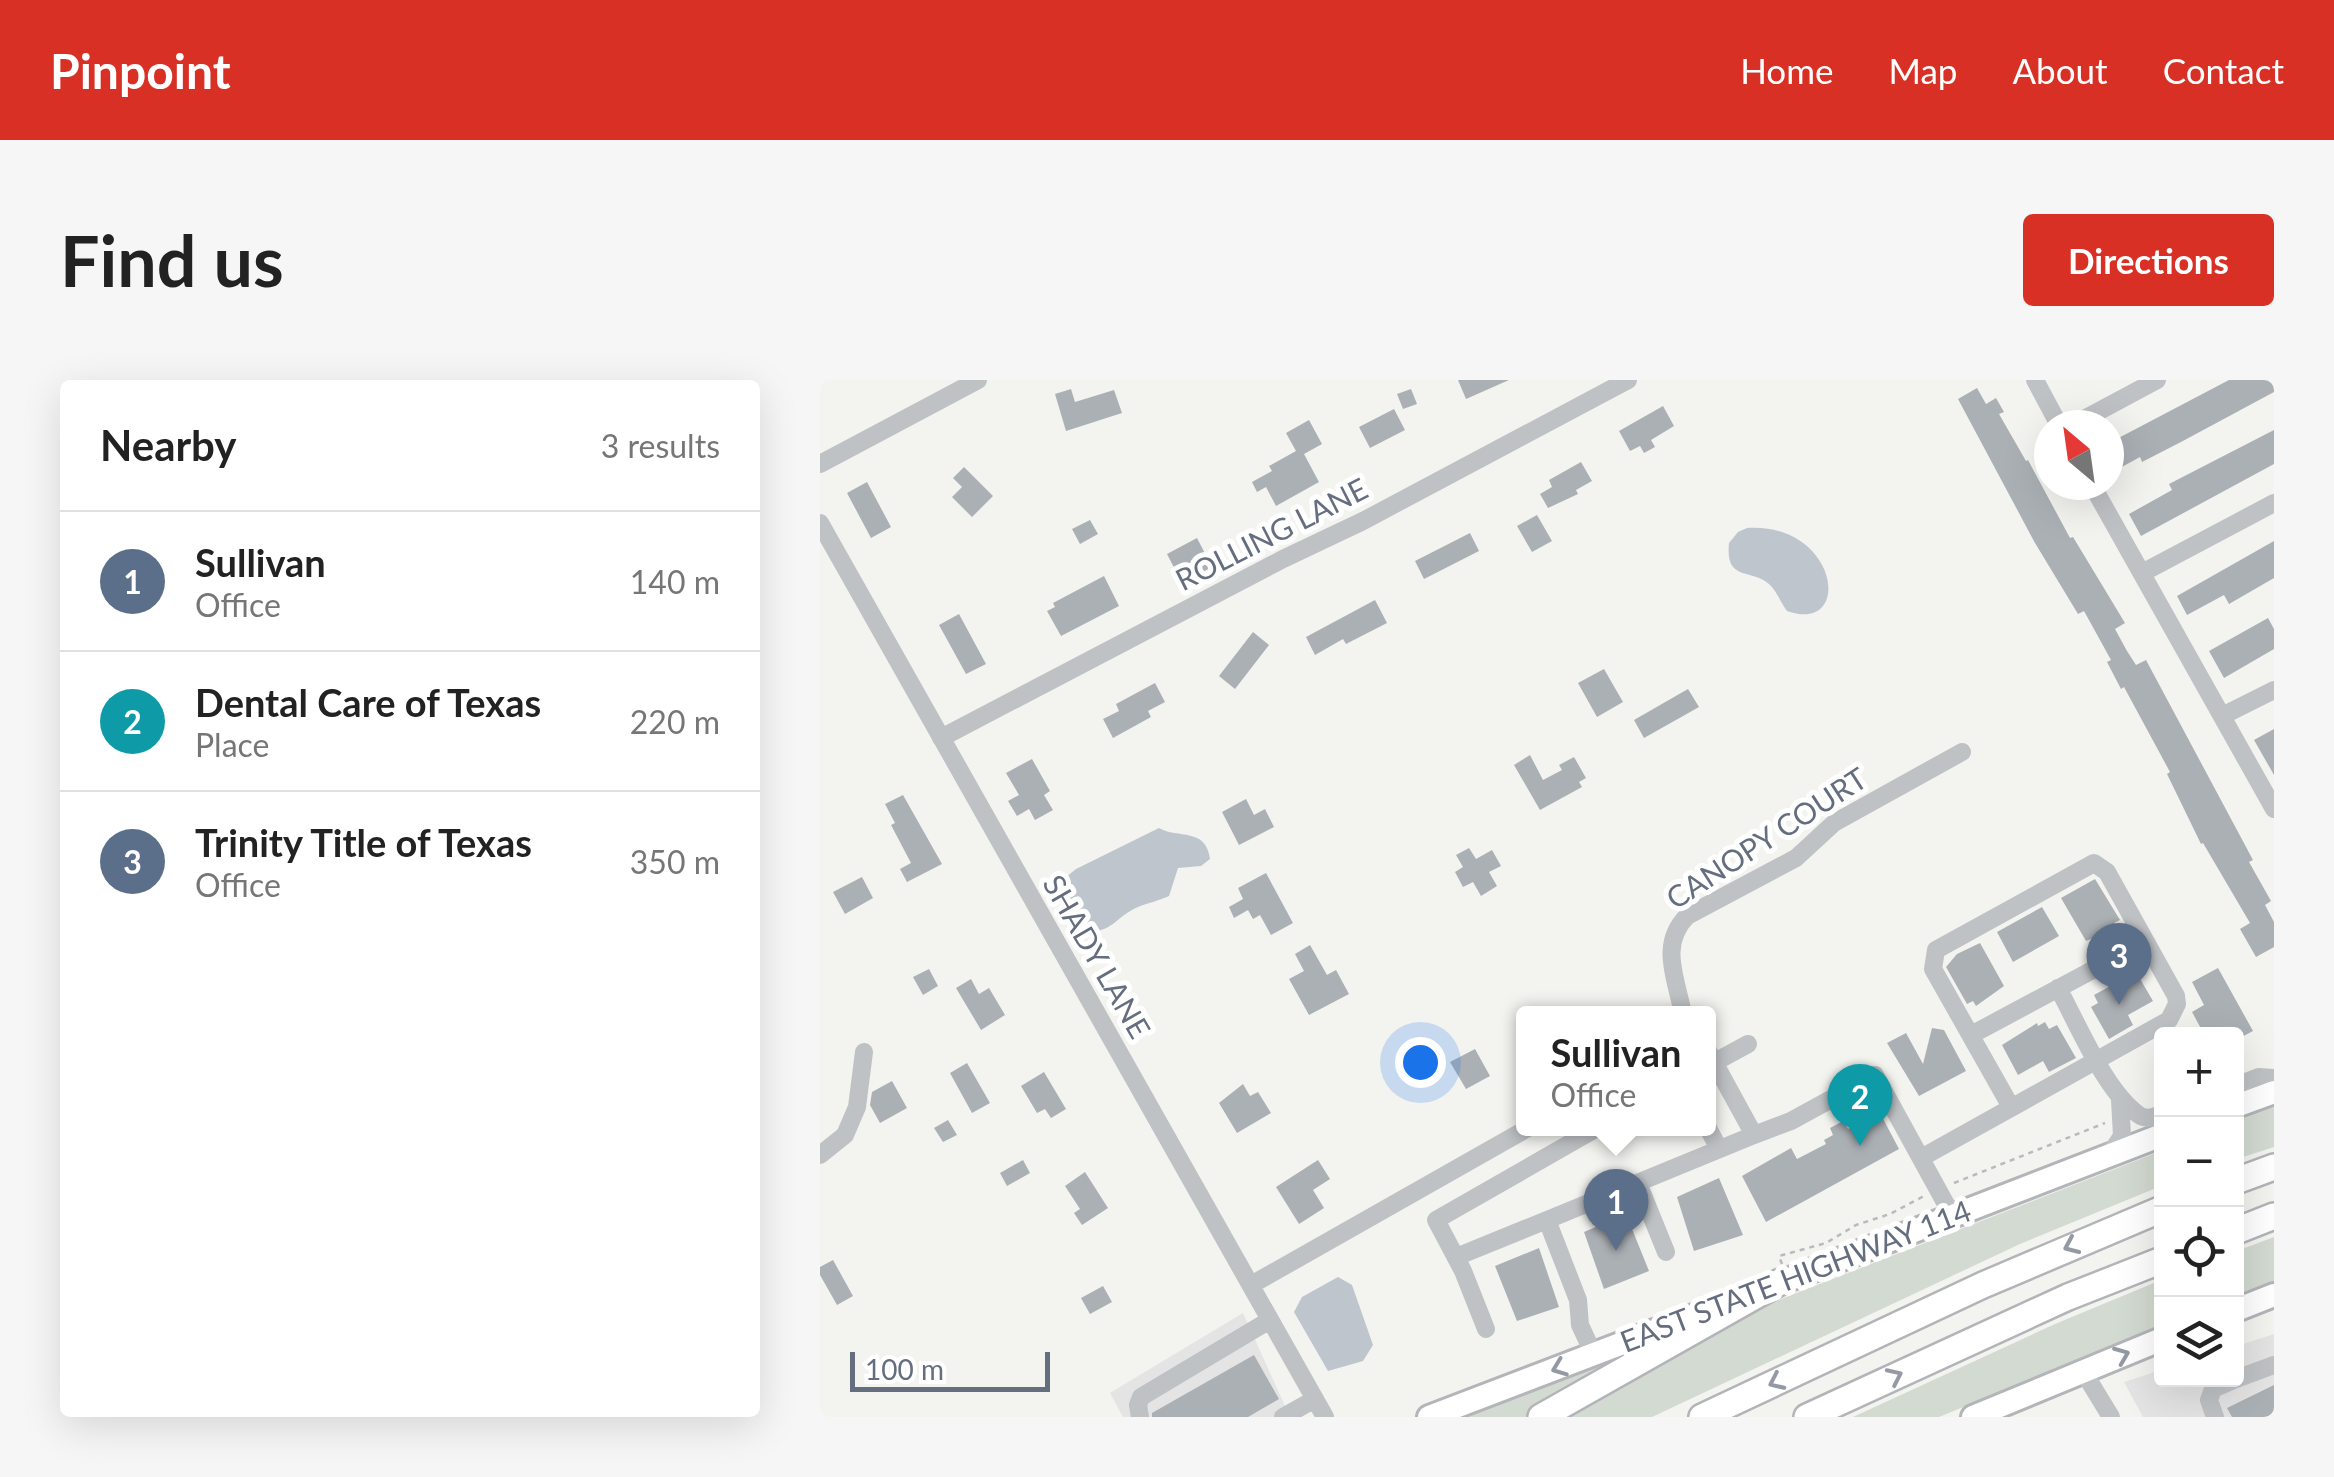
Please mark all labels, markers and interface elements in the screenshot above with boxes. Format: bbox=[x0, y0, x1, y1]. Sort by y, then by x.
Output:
text: Pinpoint bbox=[50, 42, 231, 99]
text: Home bbox=[1740, 49, 1833, 91]
text: Map bbox=[1888, 49, 1957, 91]
text: About bbox=[2012, 49, 2108, 91]
text: Contact bbox=[2163, 49, 2284, 91]
button: Directions bbox=[2023, 214, 2274, 306]
text: Find us bbox=[60, 218, 284, 302]
north arrow bbox=[2034, 410, 2124, 500]
text: Nearby bbox=[100, 420, 237, 470]
text: 3 results bbox=[601, 426, 720, 465]
street label: ROLLING LANE bbox=[1169, 469, 1373, 597]
text: Sullivan bbox=[195, 539, 326, 585]
text: 1 bbox=[123, 562, 142, 601]
text: 140 m bbox=[630, 562, 720, 601]
text: Office bbox=[195, 585, 281, 624]
text: Dental Care of Texas bbox=[195, 679, 541, 725]
text: 2 bbox=[123, 702, 142, 741]
text: 220 m bbox=[630, 702, 720, 741]
text: Place bbox=[195, 725, 269, 764]
street label: CANOPY COURT bbox=[1659, 759, 1873, 915]
text: Trinity Title of Texas bbox=[195, 819, 532, 865]
text: 3 bbox=[123, 842, 142, 881]
text: 350 m bbox=[630, 842, 720, 881]
text: Office bbox=[195, 865, 281, 904]
street label: SHADY LANE bbox=[1037, 868, 1159, 1044]
pin: 3 bbox=[2086, 922, 2152, 1005]
popup bbox=[1516, 1006, 1716, 1136]
map controls bbox=[2154, 1027, 2244, 1387]
button: + bbox=[2154, 1027, 2244, 1117]
text: Sullivan bbox=[1551, 1029, 1681, 1075]
your location bbox=[1395, 1037, 1446, 1088]
pin: 2 bbox=[1828, 1064, 1892, 1146]
text: Office bbox=[1551, 1075, 1636, 1114]
button: − bbox=[2154, 1117, 2244, 1207]
pin: 1 bbox=[1584, 1168, 1648, 1251]
street label: EAST STATE HIGHWAY 114 bbox=[1615, 1193, 1977, 1361]
button: locate bbox=[2154, 1207, 2244, 1297]
one-way arrow bbox=[2063, 1233, 2081, 1253]
button: layers bbox=[2154, 1297, 2244, 1387]
scale bar bbox=[850, 1347, 1050, 1391]
one-way arrow bbox=[2112, 1347, 2130, 1367]
text: 100 m bbox=[865, 1352, 944, 1386]
one-way arrow bbox=[1551, 1356, 1568, 1377]
one-way arrow bbox=[1885, 1368, 1903, 1388]
one-way arrow bbox=[1768, 1370, 1786, 1390]

